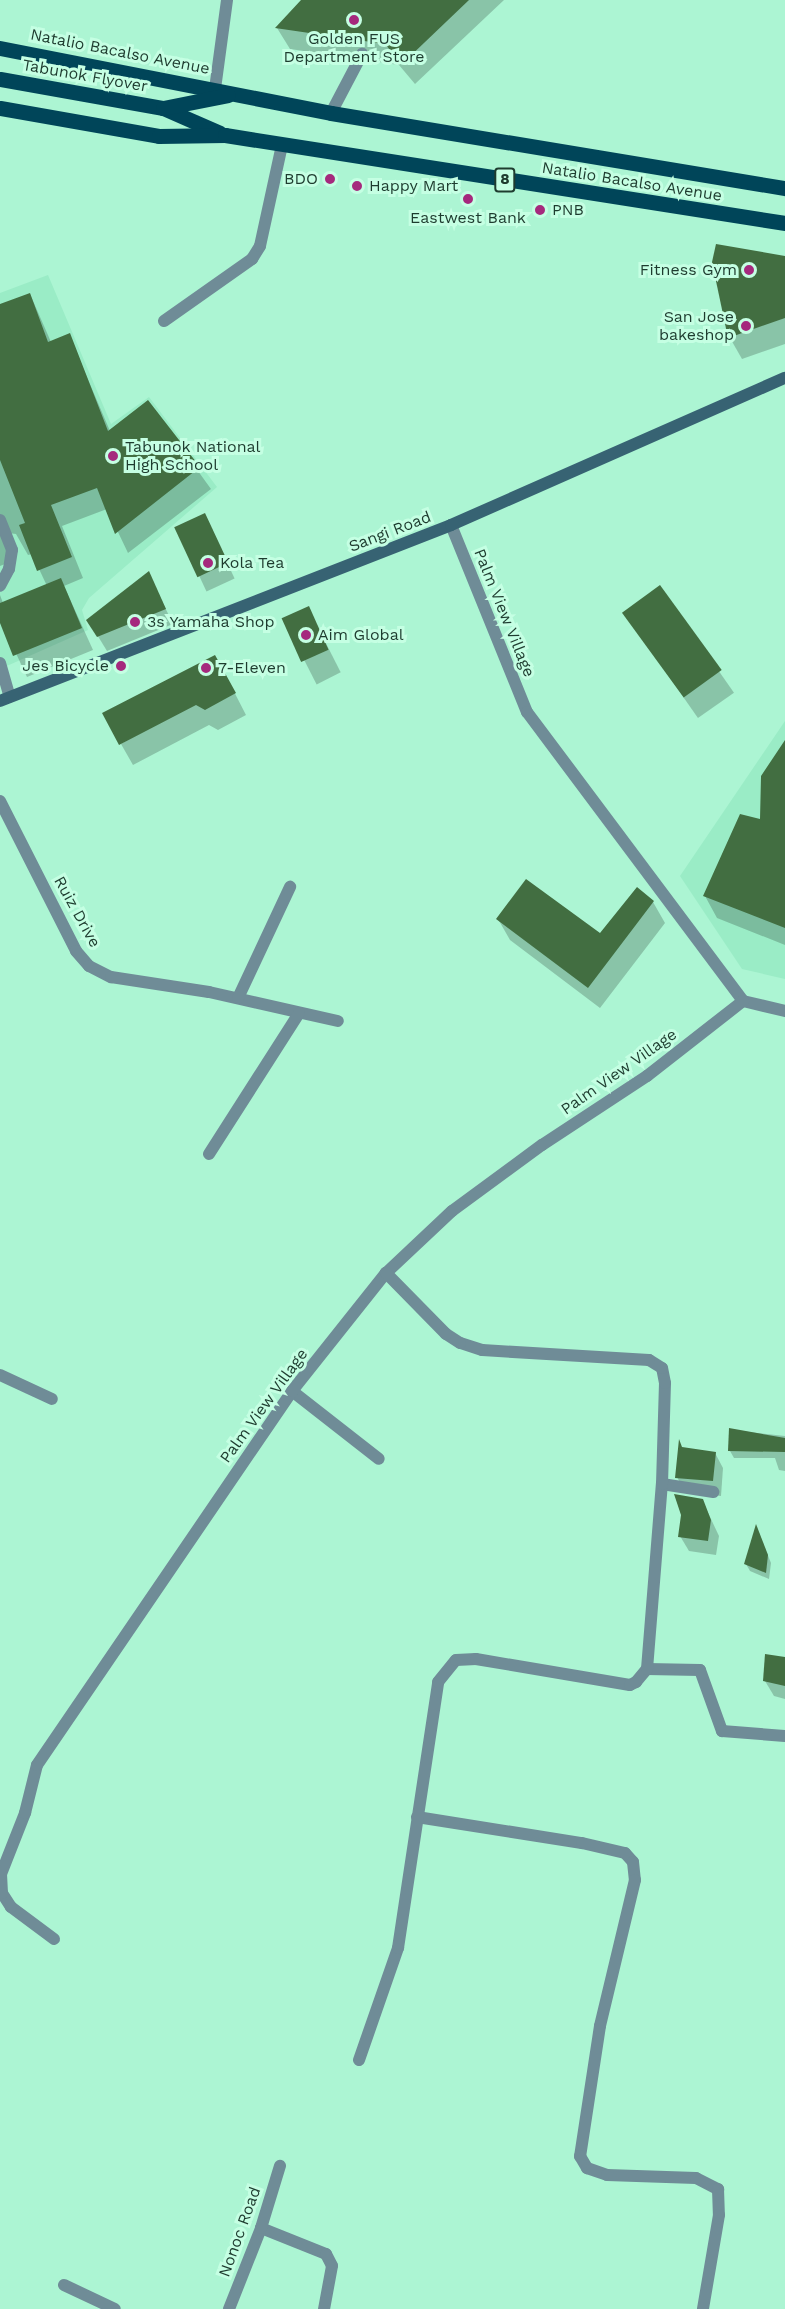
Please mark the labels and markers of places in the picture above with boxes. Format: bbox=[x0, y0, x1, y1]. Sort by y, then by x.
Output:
marker: Golden FUS Department Store bbox=[347, 13, 361, 27]
place label: Golden FUS Department Store bbox=[283, 29, 425, 67]
place label: BDO bbox=[284, 169, 318, 189]
marker: BDO bbox=[323, 172, 337, 186]
place label: Happy Mart bbox=[369, 176, 459, 196]
marker: Happy Mart bbox=[350, 179, 364, 193]
marker: Eastwest Bank bbox=[461, 192, 475, 206]
place label: PNB bbox=[552, 200, 584, 220]
marker: PNB bbox=[533, 203, 547, 217]
place label: Eastwest Bank bbox=[410, 208, 526, 228]
place label: Fitness Gym bbox=[640, 260, 737, 280]
marker: Fitness Gym bbox=[742, 263, 756, 277]
place label: San Jose bakeshop bbox=[659, 307, 734, 345]
marker: San Jose bakeshop bbox=[739, 319, 753, 333]
place label: Tabunok National High School bbox=[125, 437, 261, 475]
marker: Tabunok National High School bbox=[106, 449, 120, 463]
place label: Kola Tea bbox=[220, 553, 285, 573]
marker: Kola Tea bbox=[201, 556, 215, 570]
place label: 3s Yamaha Shop bbox=[147, 612, 276, 632]
marker: 3s Yamaha Shop bbox=[128, 615, 142, 629]
place label: Aim Global bbox=[318, 625, 404, 645]
marker: Aim Global bbox=[299, 628, 313, 642]
place label: Jes Bicycle bbox=[22, 656, 109, 676]
place label: 7-Eleven bbox=[218, 658, 286, 678]
marker: Jes Bicycle bbox=[114, 659, 128, 673]
marker: 7-Eleven bbox=[199, 661, 213, 675]

